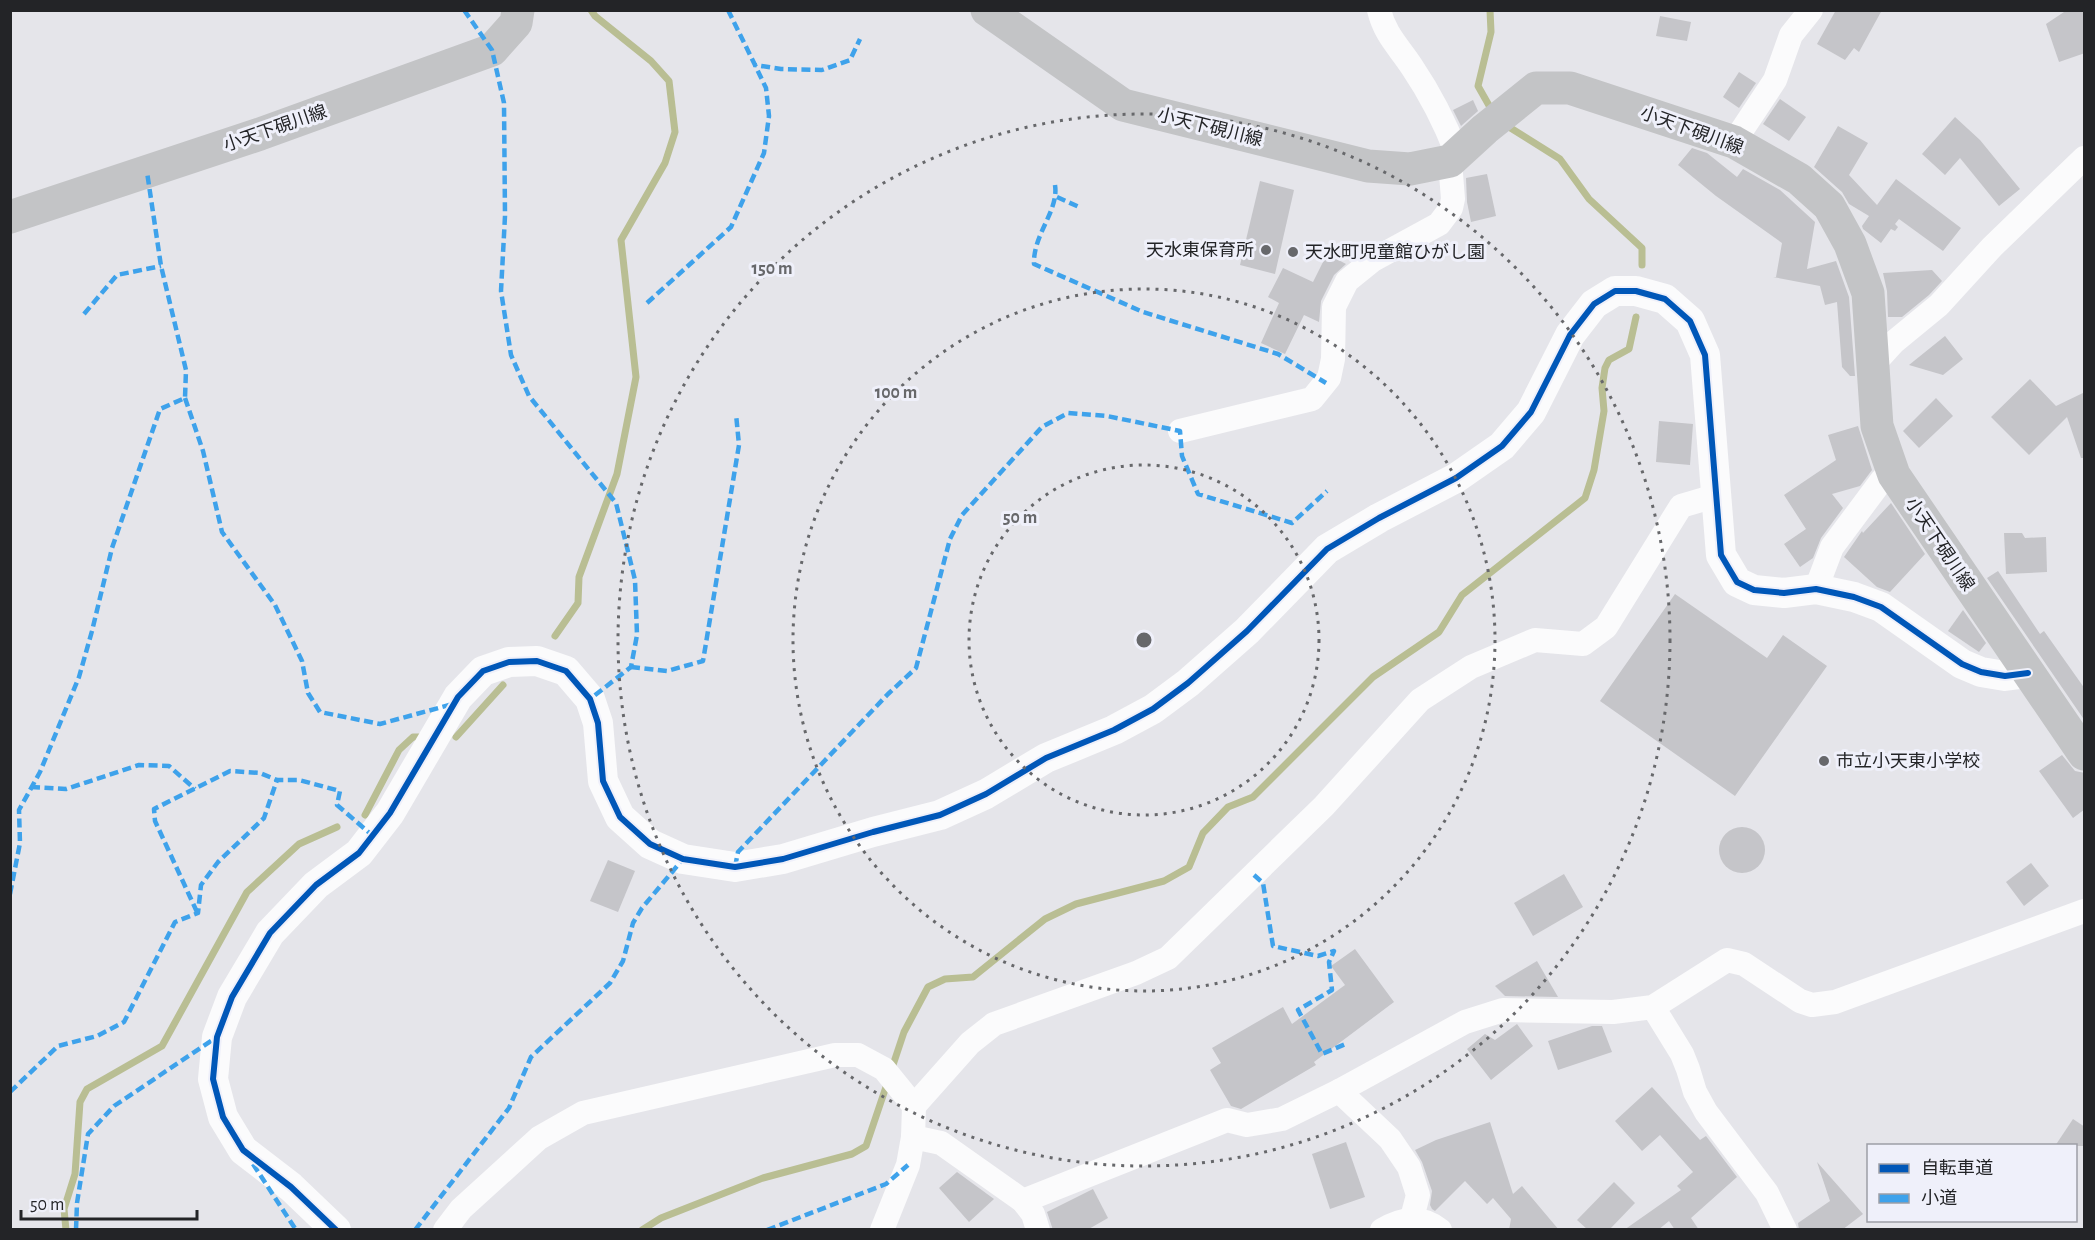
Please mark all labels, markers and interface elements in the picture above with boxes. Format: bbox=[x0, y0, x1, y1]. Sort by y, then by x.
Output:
street label: 小天下硯川線 bbox=[221, 101, 329, 155]
street label: 小天下硯川線 bbox=[1638, 102, 1746, 158]
street label: 小天下硯川線 bbox=[1155, 104, 1265, 150]
place label: 天水東保育所 bbox=[1146, 241, 1254, 260]
place label: 天水町児童館ひがし園 bbox=[1305, 242, 1485, 262]
marker: 天水東保育所 bbox=[1259, 243, 1273, 257]
marker: 天水町児童館ひがし園 bbox=[1286, 245, 1300, 259]
text: 150 m bbox=[752, 260, 792, 278]
text: 100 m bbox=[875, 384, 917, 402]
street label: 小天下硯川線 bbox=[1902, 494, 1978, 594]
text: 50 m bbox=[1003, 509, 1037, 527]
centre of rings bbox=[1134, 630, 1154, 650]
place label: 市立小天東小学校 bbox=[1836, 751, 1980, 771]
marker: 市立小天東小学校 bbox=[1817, 754, 1831, 768]
legend bbox=[1867, 1144, 2077, 1222]
text: 自転車道 bbox=[1921, 1158, 1993, 1178]
scale bar bbox=[21, 1183, 196, 1221]
text: 小道 bbox=[1921, 1188, 1957, 1208]
text: 50 m bbox=[30, 1196, 64, 1214]

